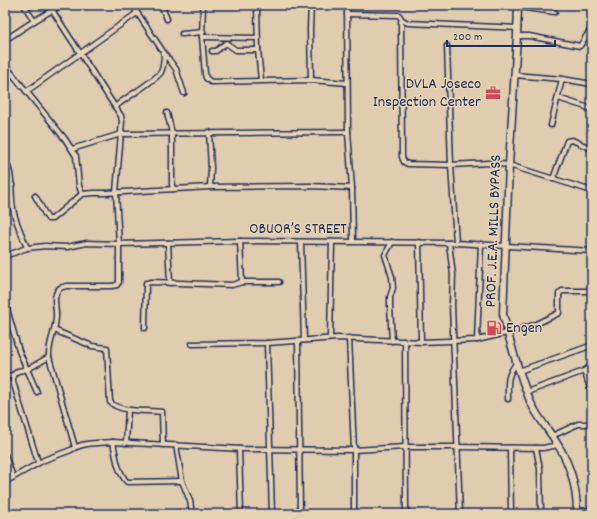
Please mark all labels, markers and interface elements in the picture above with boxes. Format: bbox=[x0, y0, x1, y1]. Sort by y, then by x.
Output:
scale bar bbox=[447, 22, 555, 48]
text: 200 m bbox=[453, 29, 482, 46]
place label: DVLA Joseco Inspection Center bbox=[373, 73, 481, 114]
office icon: DVLA Joseco Inspection Center bbox=[484, 84, 502, 102]
street label: PROF. J.E.A. MILLS BYPASS bbox=[480, 154, 508, 308]
street label: OBUOR’S STREET bbox=[249, 218, 347, 241]
place label: Engen bbox=[506, 317, 542, 340]
fuel station icon: Engen bbox=[485, 319, 503, 337]

